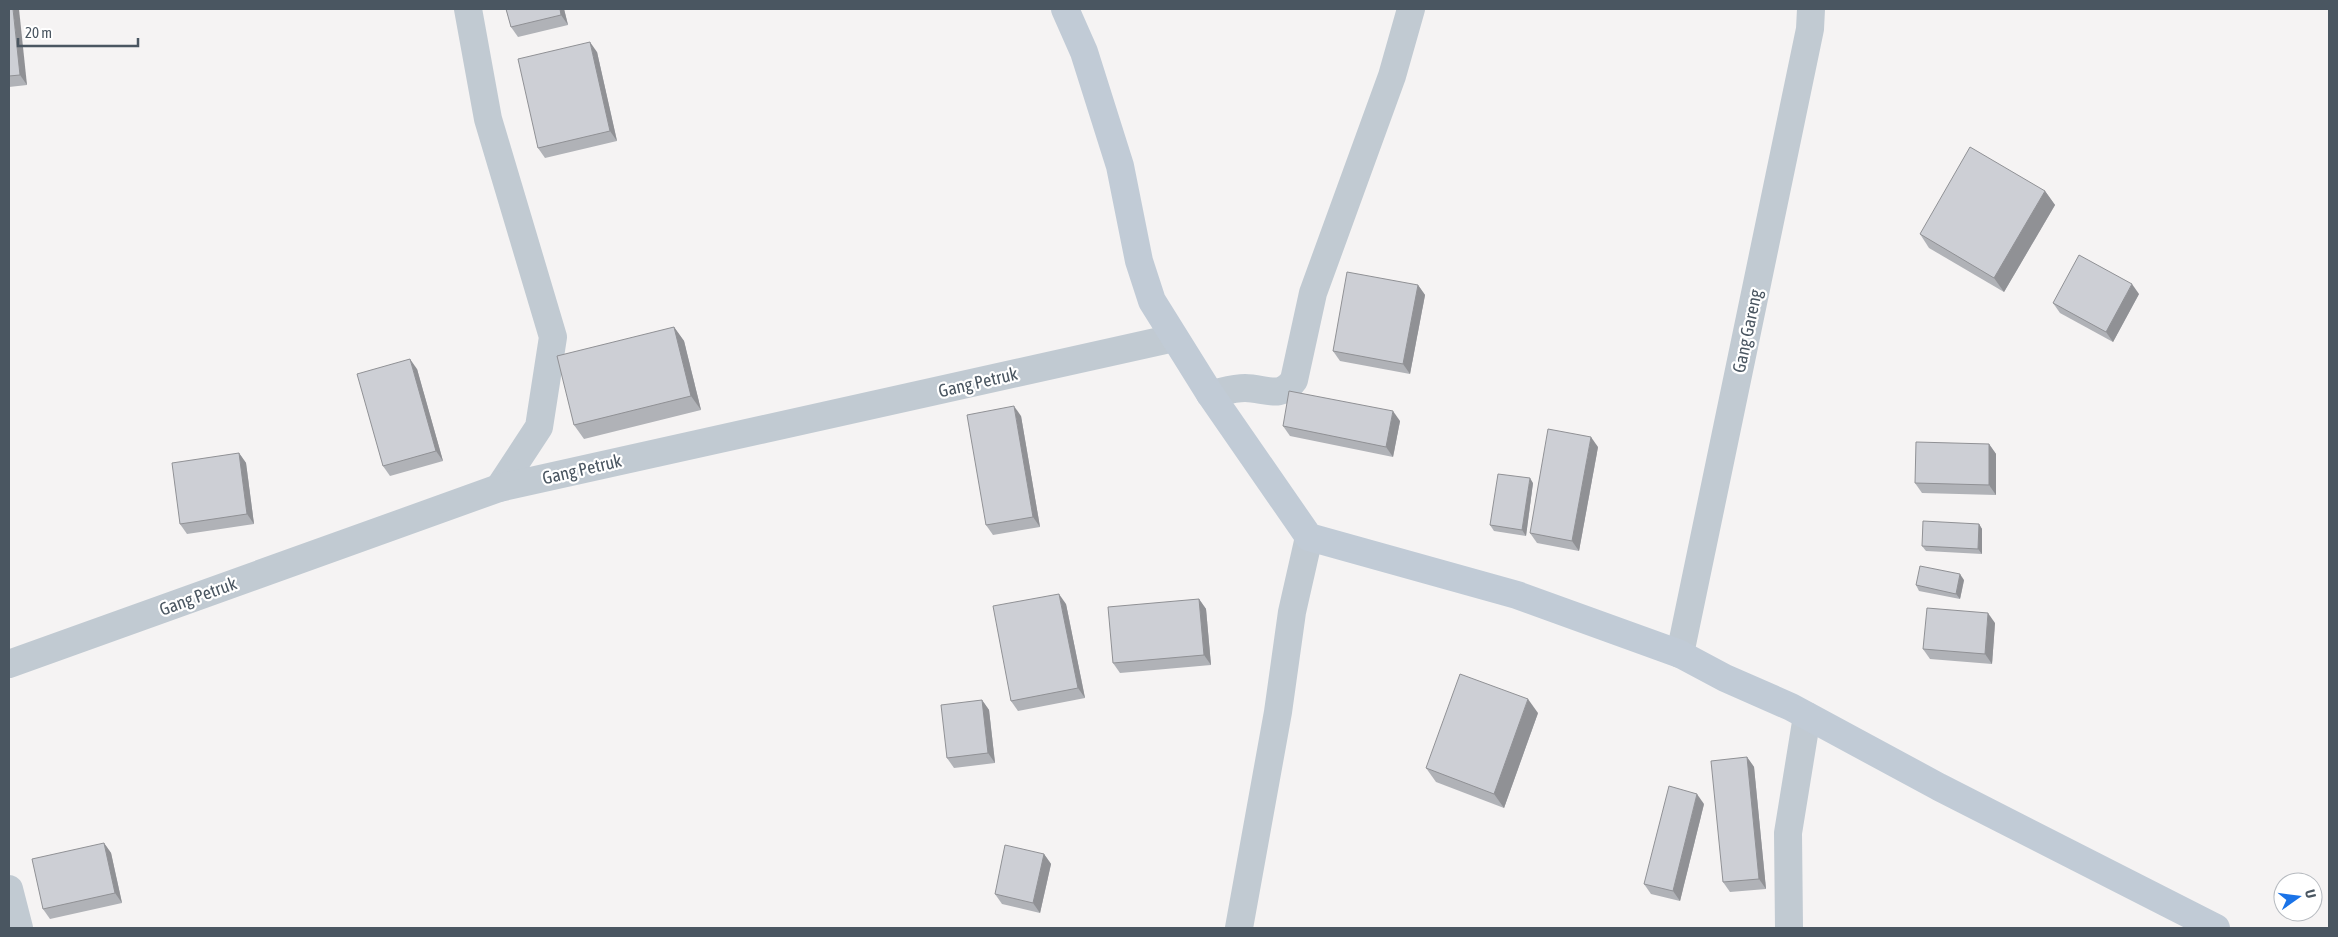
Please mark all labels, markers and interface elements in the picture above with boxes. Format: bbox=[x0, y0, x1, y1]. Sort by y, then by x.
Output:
scale bar bbox=[18, 15, 138, 47]
text: 20 m bbox=[25, 24, 52, 41]
street label: Gang Gareng bbox=[1728, 287, 1766, 375]
street label: Gang Petruk bbox=[936, 363, 1020, 401]
street label: Gang Petruk bbox=[540, 450, 624, 488]
street label: Gang Petruk bbox=[156, 572, 240, 620]
north arrow bbox=[2273, 872, 2323, 922]
text: U bbox=[2302, 888, 2319, 900]

